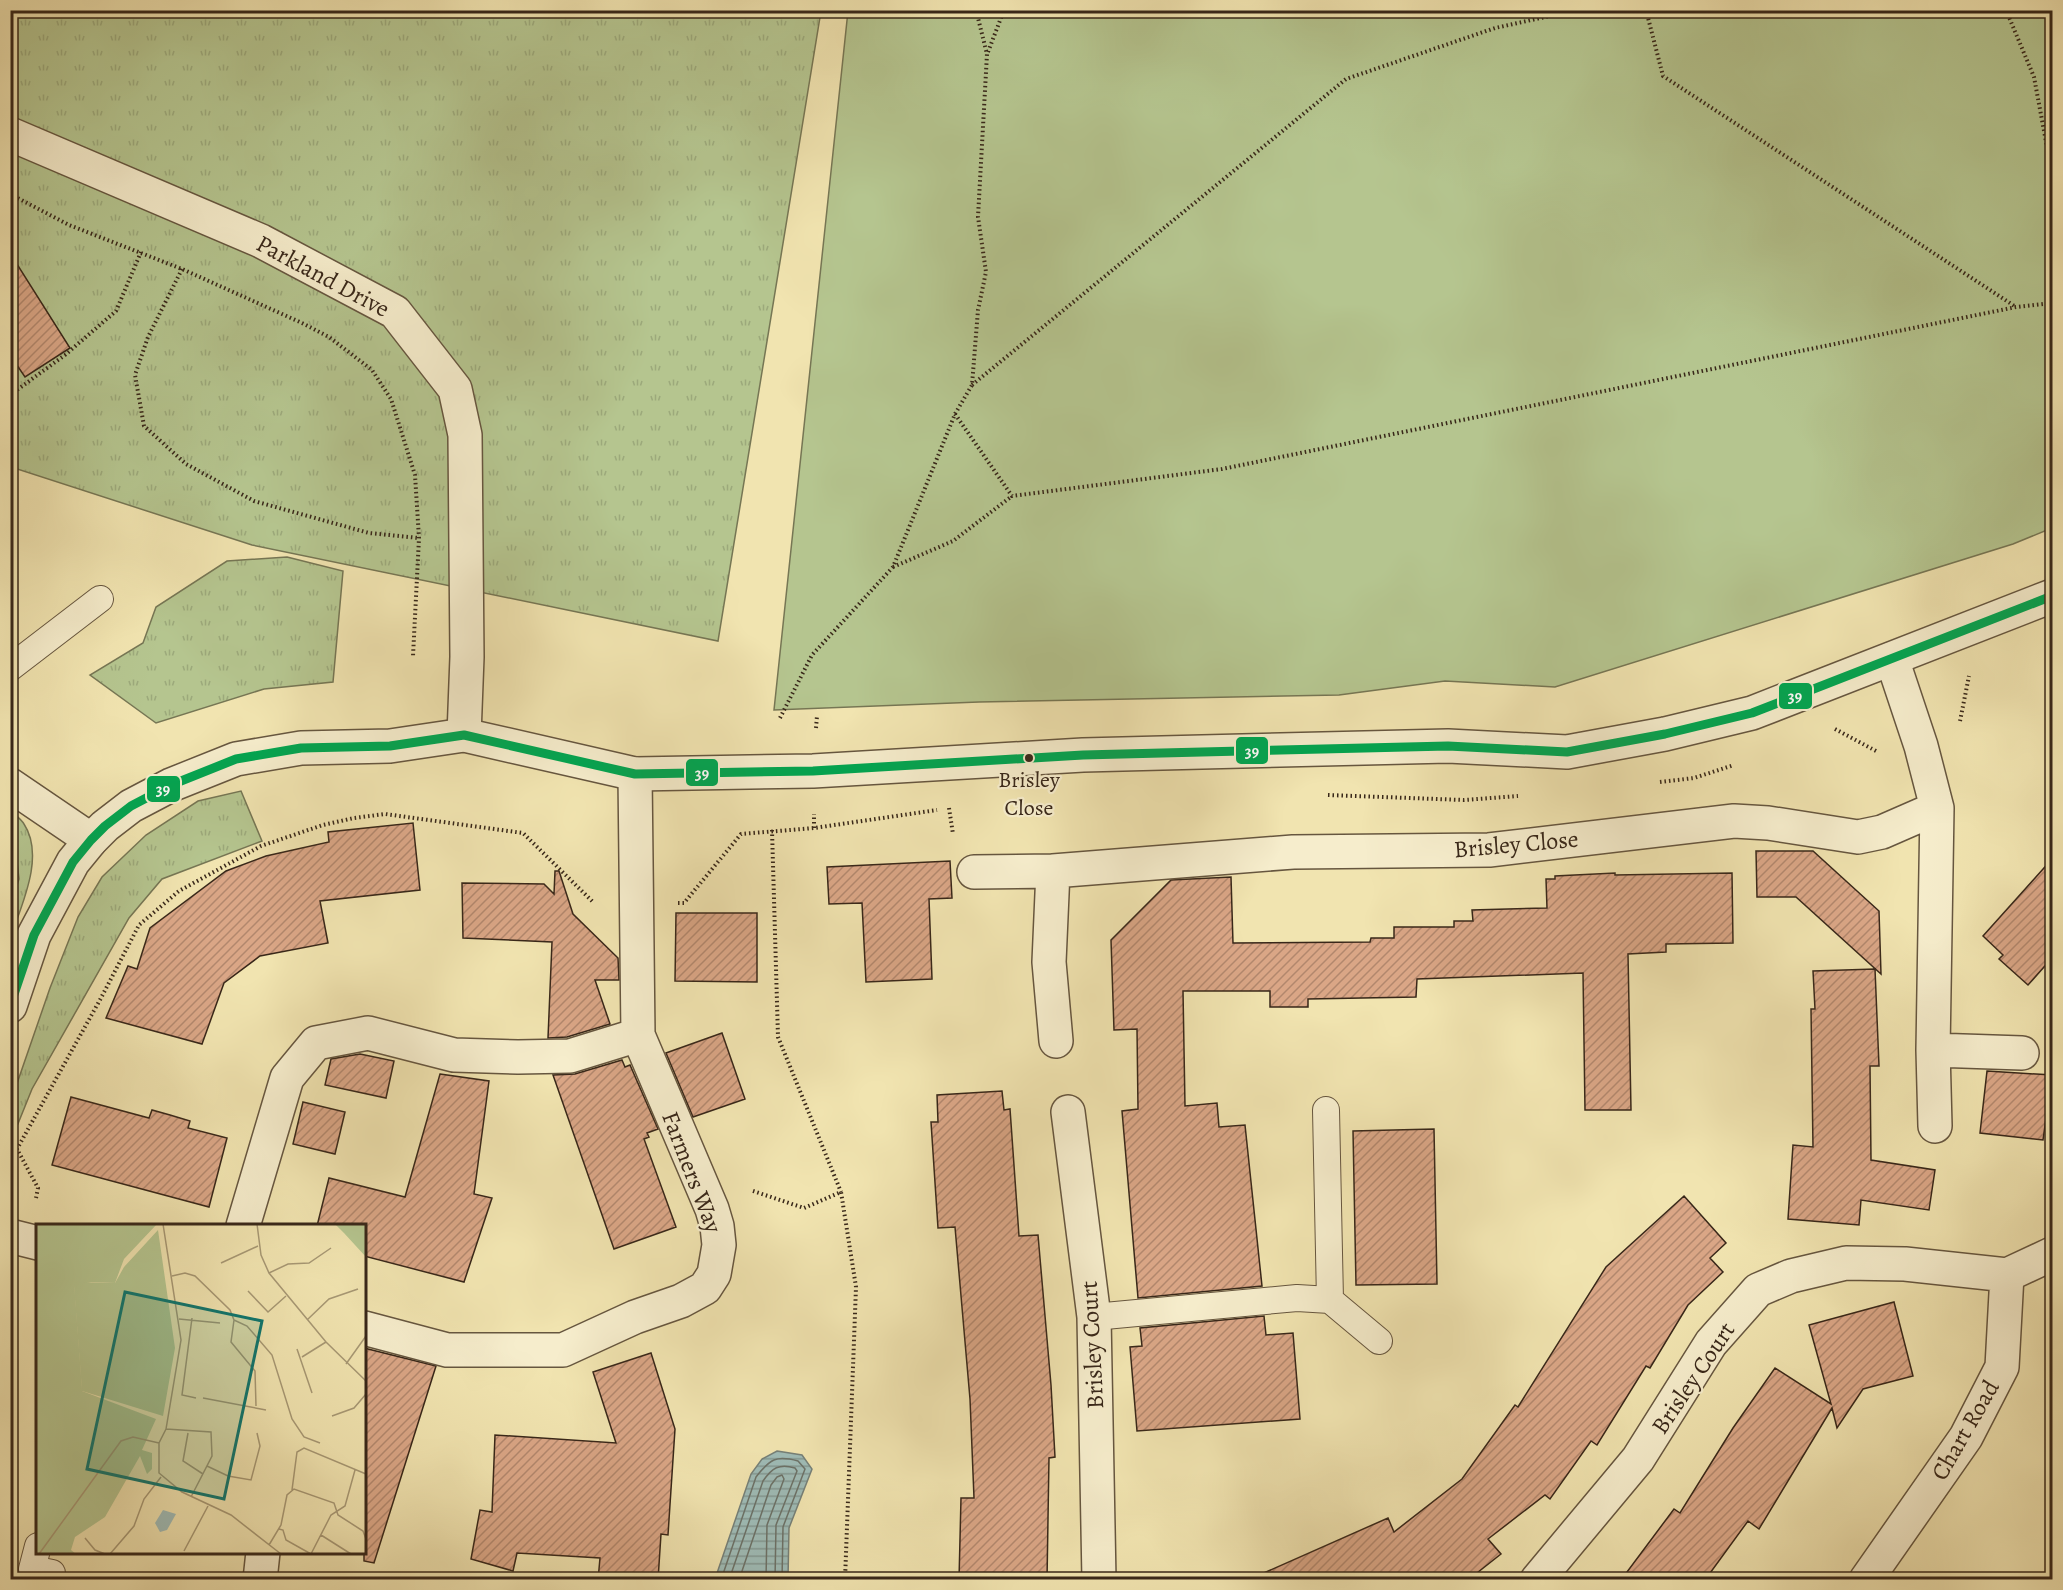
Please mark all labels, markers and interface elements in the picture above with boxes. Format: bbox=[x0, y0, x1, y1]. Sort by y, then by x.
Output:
street label: Parkland Drive bbox=[251, 227, 395, 325]
line badge: 39 bbox=[1778, 682, 1813, 710]
text: 39 bbox=[1788, 686, 1802, 708]
line badge: 39 bbox=[1235, 736, 1269, 765]
text: 39 bbox=[1245, 741, 1259, 763]
marker: Brisley Close bbox=[1023, 752, 1035, 764]
line badge: 39 bbox=[685, 758, 719, 787]
text: 39 bbox=[695, 763, 709, 785]
place label: Brisley Close bbox=[998, 765, 1060, 823]
line badge: 39 bbox=[146, 775, 181, 803]
text: 39 bbox=[156, 779, 170, 801]
street label: Brisley Close bbox=[1452, 823, 1580, 865]
street label: Farmers Way bbox=[654, 1107, 730, 1238]
inset map bbox=[36, 1224, 366, 1554]
street label: Brisley Court bbox=[1073, 1280, 1111, 1410]
street label: Brisley Court bbox=[1644, 1316, 1742, 1440]
street label: Chart Road bbox=[1923, 1374, 2007, 1486]

